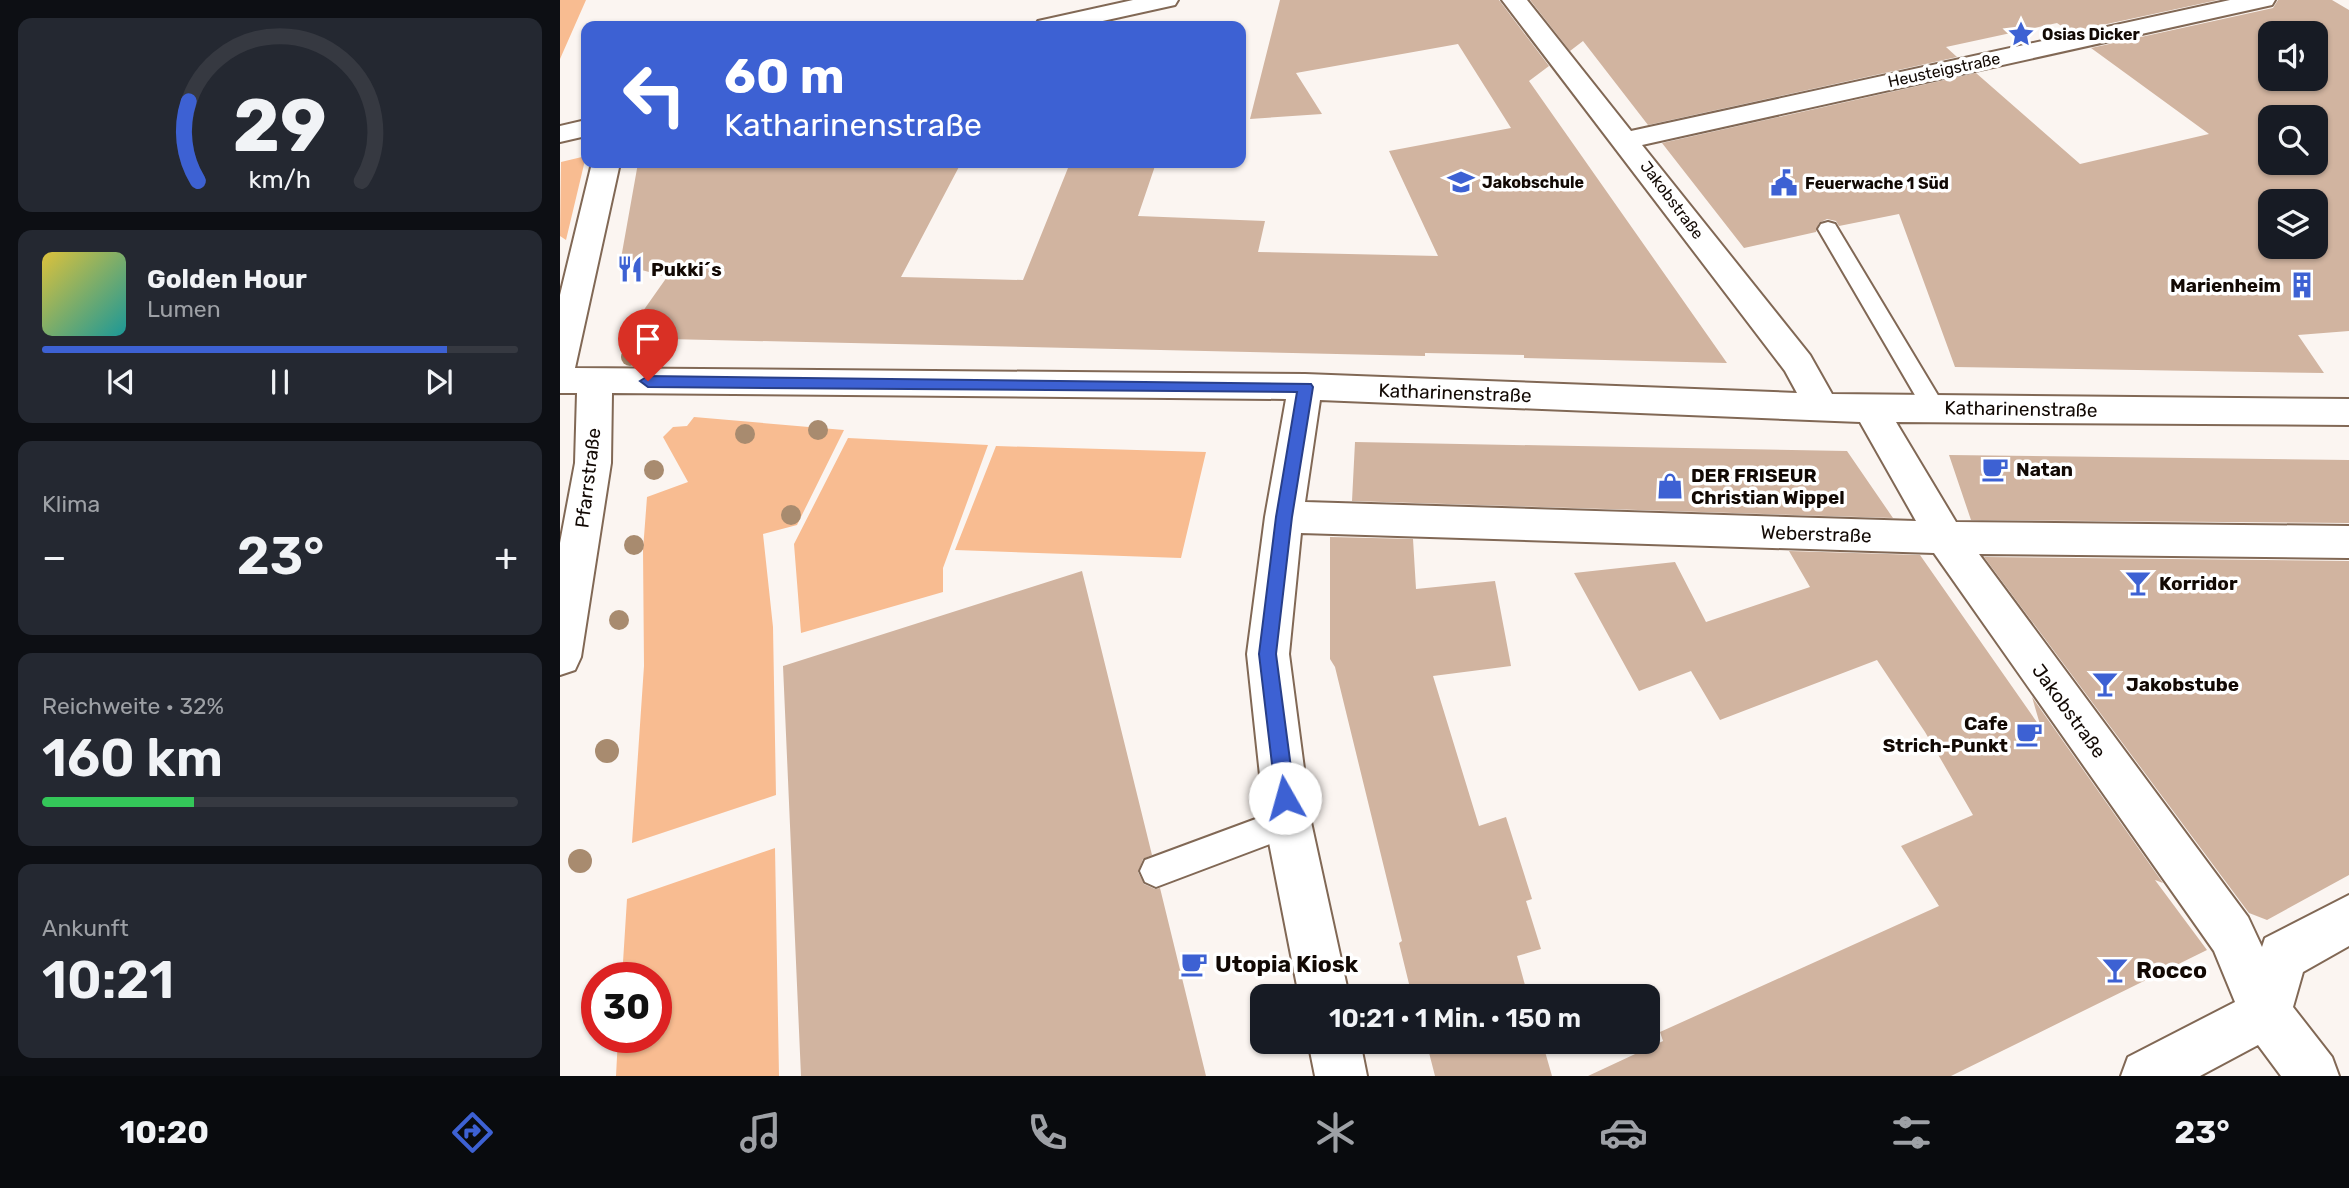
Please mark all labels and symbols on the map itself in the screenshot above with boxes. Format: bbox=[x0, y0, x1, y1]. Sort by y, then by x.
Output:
place icon: Osias Dicker bbox=[2006, 19, 2036, 49]
place label: Osias Dicker bbox=[2042, 25, 2140, 44]
street label: Heusteigstraße bbox=[1886, 49, 2002, 91]
street label: Jakobstraße bbox=[1636, 157, 1708, 243]
school or university icon: Jakobschule bbox=[1446, 167, 1476, 197]
public building icon: Feuerwache 1 Süd bbox=[1769, 168, 1799, 198]
place label: Jakobschule bbox=[1482, 173, 1584, 192]
place label: Feuerwache 1 Süd bbox=[1805, 174, 1949, 193]
restaurant icon: Pukki´s bbox=[615, 254, 645, 284]
place label: Pukki´s bbox=[651, 258, 722, 281]
building icon: Marienheim bbox=[2287, 270, 2317, 300]
place label: Marienheim bbox=[2170, 274, 2281, 297]
pin bbox=[618, 309, 678, 381]
street label: Katharinenstraße bbox=[1378, 379, 1532, 407]
street label: Katharinenstraße bbox=[1944, 396, 2098, 422]
street label: Pfarrstraße bbox=[570, 427, 606, 529]
cafe icon: Natan bbox=[1980, 454, 2010, 484]
place label: Natan bbox=[2016, 458, 2073, 481]
place label: DER FRISEUR Christian Wippel bbox=[1691, 464, 1845, 509]
shop icon: DER FRISEUR Christian Wippel bbox=[1655, 471, 1685, 501]
street label: Weberstraße bbox=[1760, 521, 1872, 547]
bar icon: Korridor bbox=[2123, 568, 2153, 598]
place label: Korridor bbox=[2159, 572, 2238, 595]
street label: Jakobstraße bbox=[2027, 660, 2111, 762]
bar icon: Jakobstube bbox=[2090, 669, 2120, 699]
place label: Jakobstube bbox=[2126, 673, 2239, 696]
place label: Cafe Strich-Punkt bbox=[1883, 712, 2008, 757]
cafe icon: Cafe Strich-Punkt bbox=[2014, 719, 2044, 749]
position arrow bbox=[1248, 761, 1322, 835]
cafe icon: Utopia Kiosk bbox=[1179, 949, 1209, 979]
place label: Utopia Kiosk bbox=[1215, 950, 1359, 978]
bar icon: Rocco bbox=[2100, 955, 2130, 985]
place label: Rocco bbox=[2136, 956, 2207, 984]
speed limit sign: 30 bbox=[581, 962, 672, 1053]

